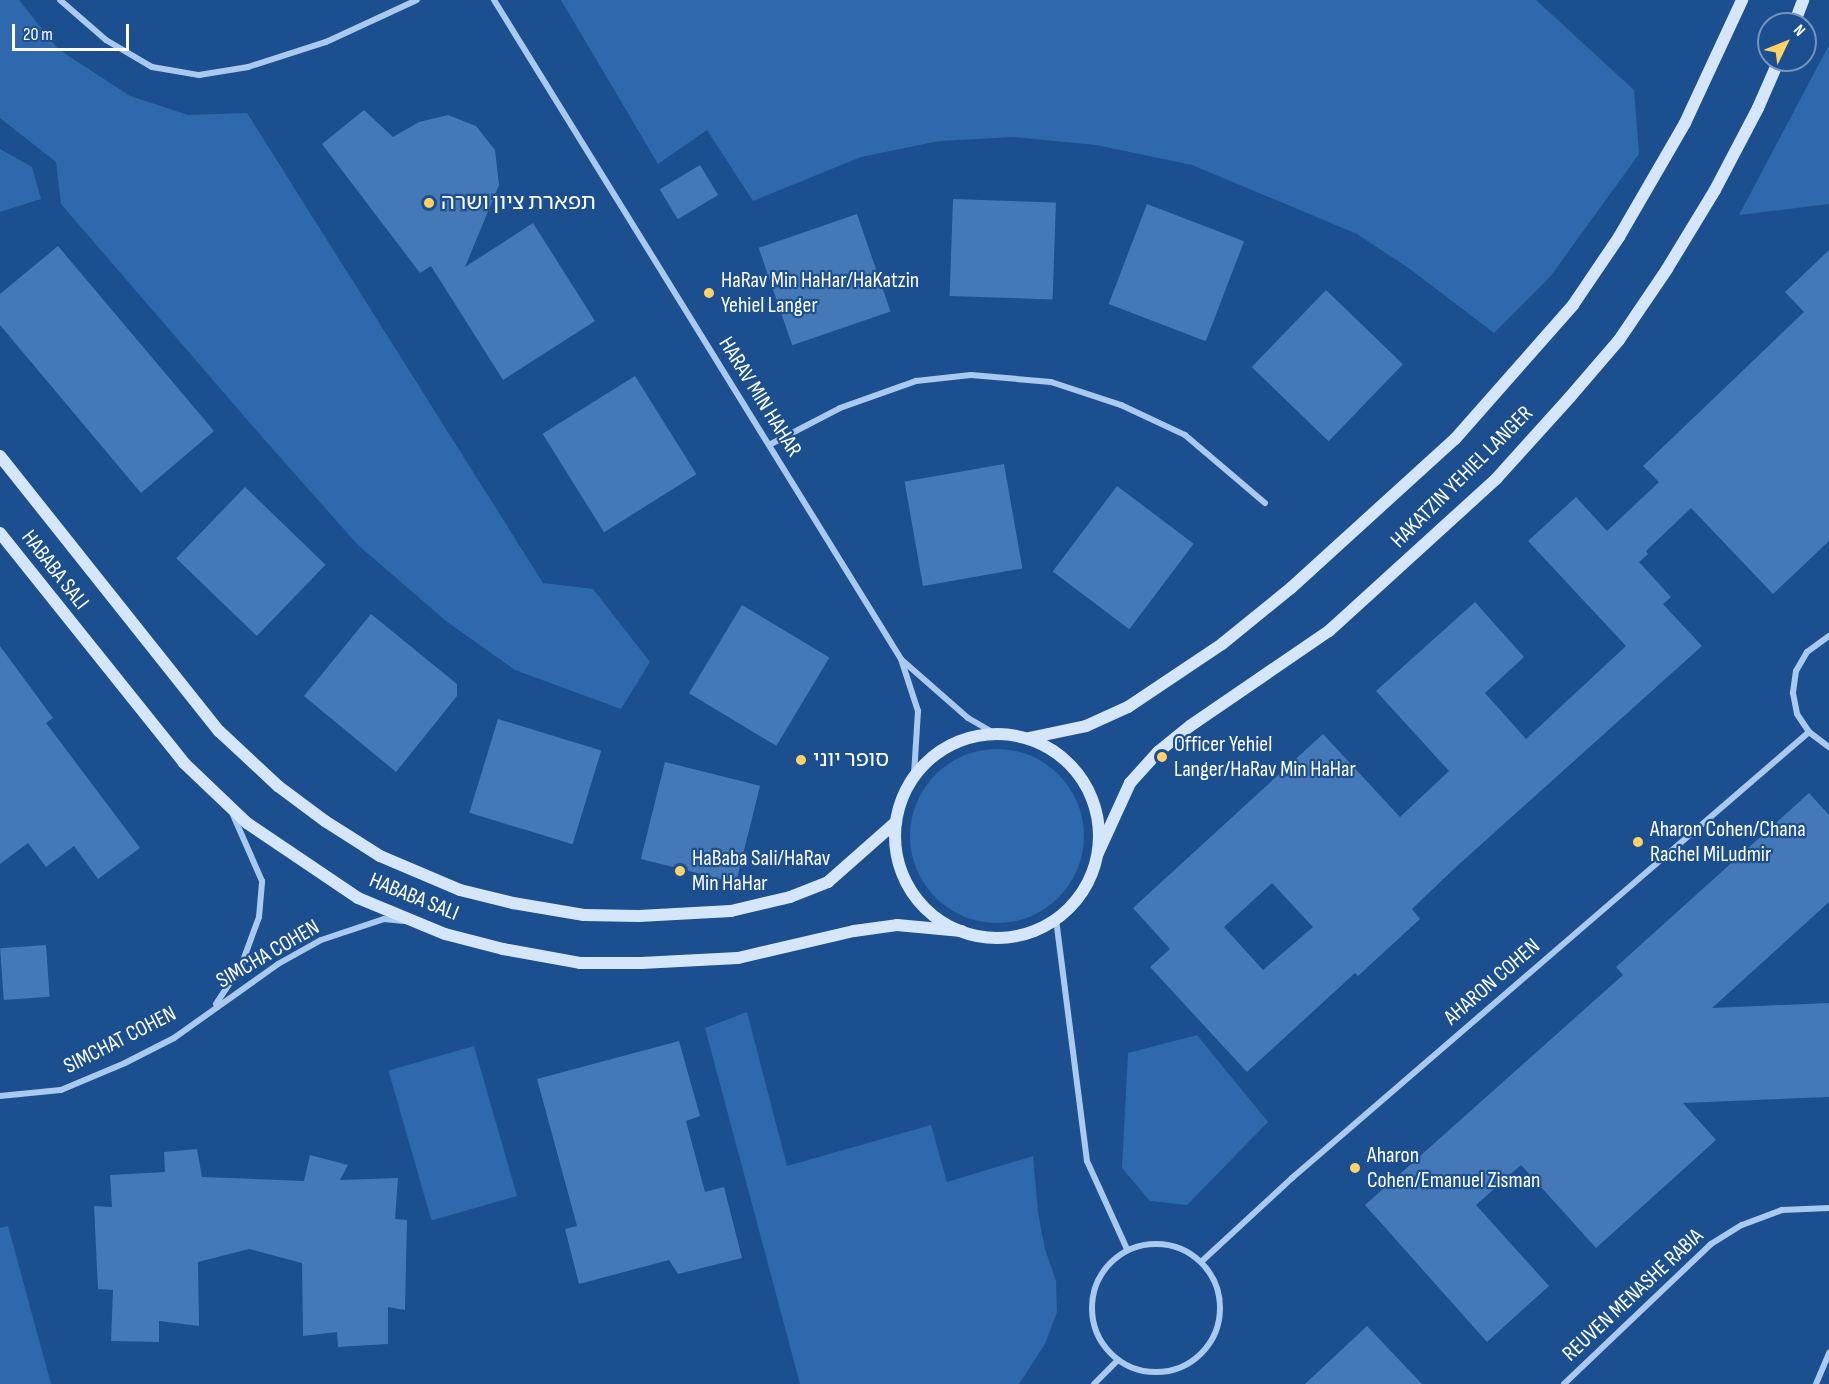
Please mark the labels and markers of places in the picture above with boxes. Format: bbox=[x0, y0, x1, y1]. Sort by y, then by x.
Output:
place label: תפארת ציון ושרה bbox=[441, 190, 596, 216]
marker: תפארת ציון ושרה bbox=[422, 196, 436, 210]
place label: HaRav Min HaHar/HaKatzin Yehiel Langer bbox=[721, 267, 919, 318]
marker: HaRav Min HaHar/HaKatzin Yehiel Langer bbox=[702, 286, 716, 300]
place label: Officer Yehiel Langer/HaRav Min HaHar bbox=[1174, 731, 1356, 782]
place label: סופר יוני bbox=[813, 747, 889, 773]
marker: Officer Yehiel Langer/HaRav Min HaHar bbox=[1155, 750, 1169, 764]
marker: סופר יוני bbox=[794, 753, 808, 767]
place label: Aharon Cohen/Chana Rachel MiLudmir bbox=[1650, 816, 1806, 867]
marker: Aharon Cohen/Chana Rachel MiLudmir bbox=[1631, 835, 1645, 849]
place label: HaBaba Sali/HaRav Min HaHar bbox=[692, 845, 830, 896]
marker: HaBaba Sali/HaRav Min HaHar bbox=[673, 864, 687, 878]
place label: Aharon Cohen/Emanuel Zisman bbox=[1367, 1142, 1541, 1194]
marker: Aharon Cohen/Emanuel Zisman bbox=[1348, 1161, 1362, 1175]

